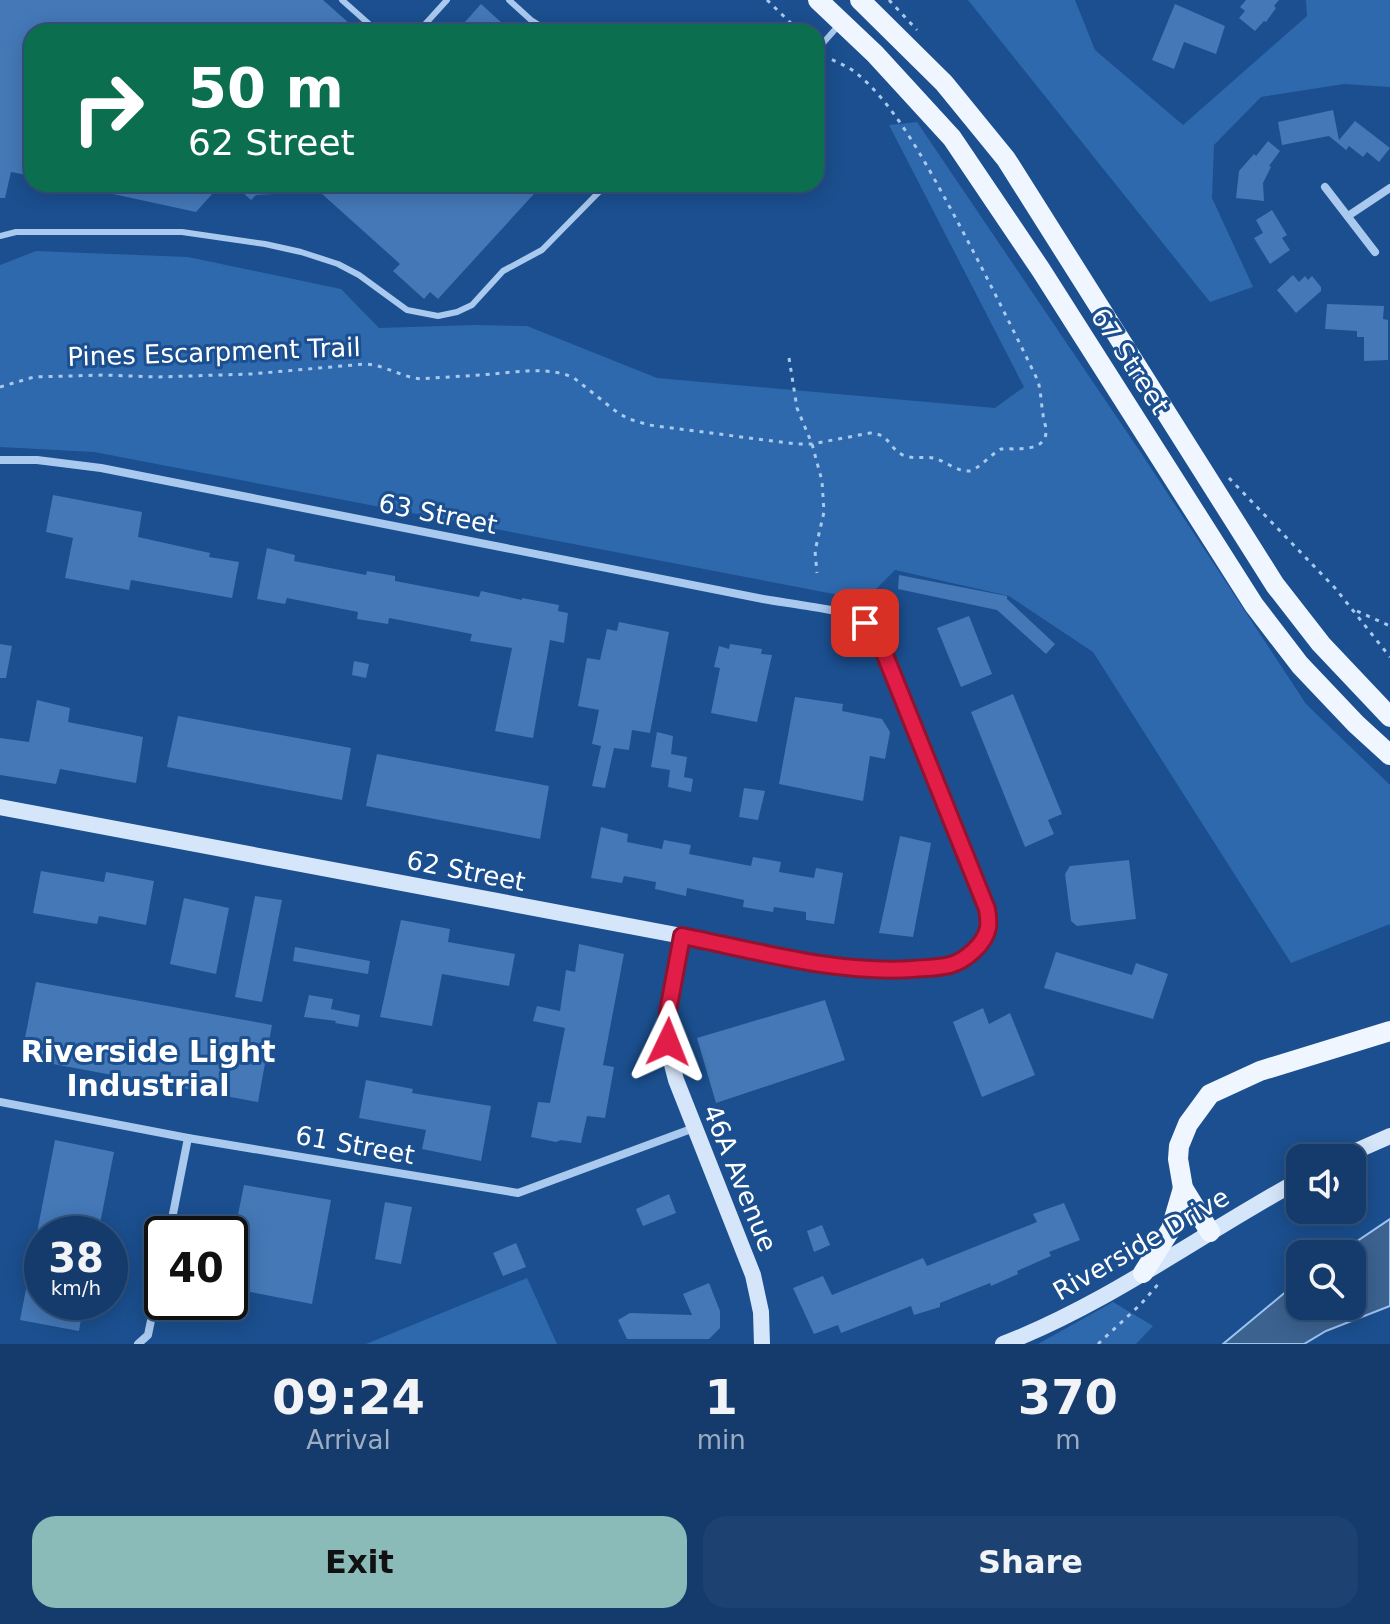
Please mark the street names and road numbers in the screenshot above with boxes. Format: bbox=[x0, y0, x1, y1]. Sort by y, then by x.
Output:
street label: 67 Street bbox=[1085, 302, 1175, 420]
street label: Pines Escarpment Trail bbox=[67, 332, 361, 372]
street label: 63 Street bbox=[376, 488, 500, 540]
street label: 62 Street bbox=[404, 845, 528, 897]
street label: 46A Avenue bbox=[697, 1100, 783, 1256]
street label: 61 Street bbox=[293, 1120, 417, 1170]
street label: Riverside Drive bbox=[1048, 1181, 1234, 1307]

